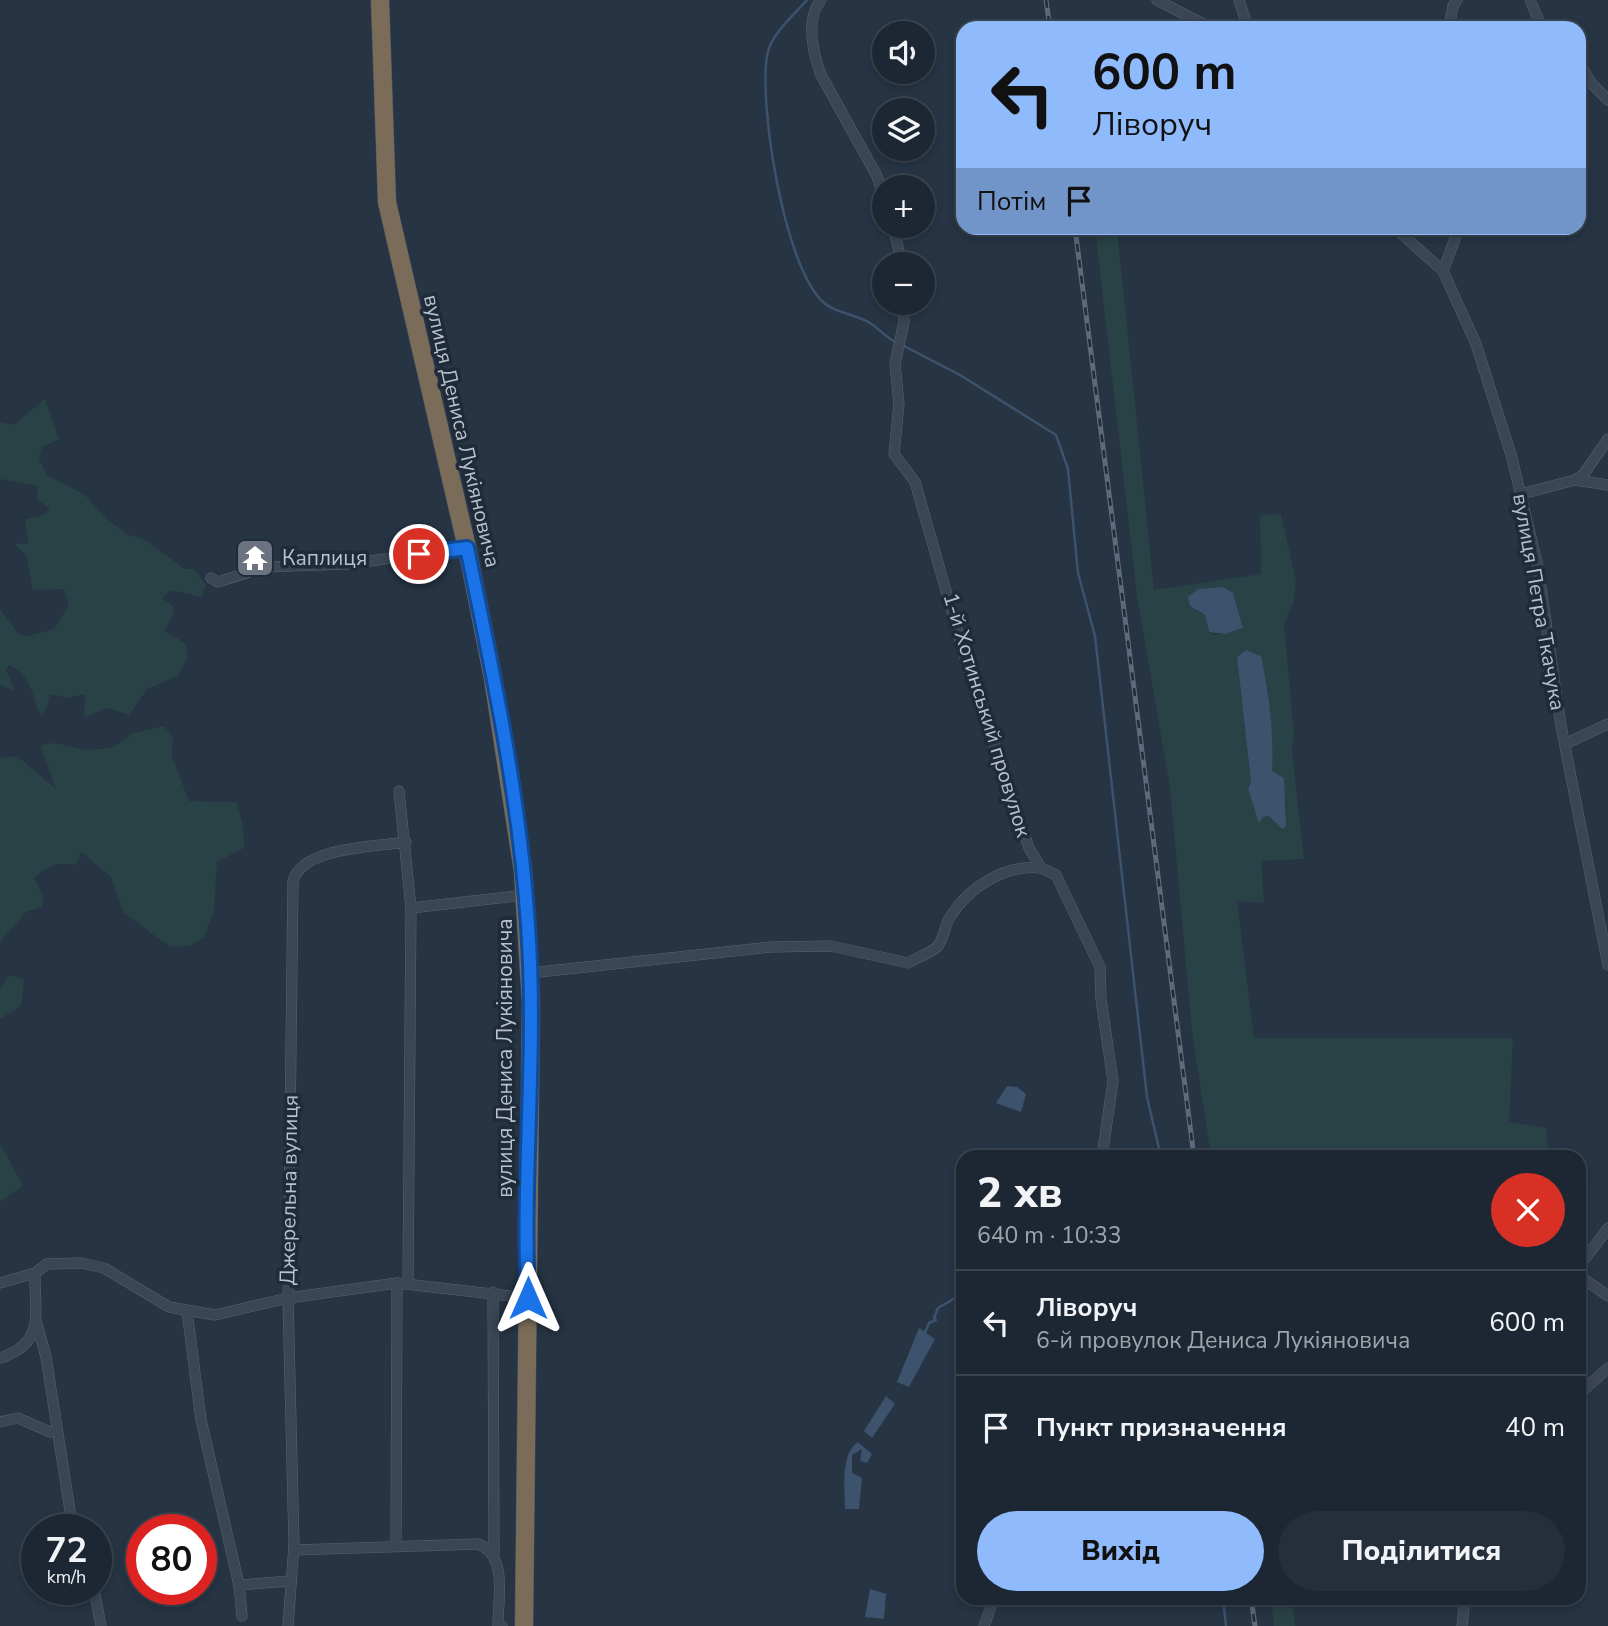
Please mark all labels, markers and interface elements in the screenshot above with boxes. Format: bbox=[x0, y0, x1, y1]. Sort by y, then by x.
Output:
map controls bbox=[872, 21, 935, 315]
button: sound bbox=[872, 21, 935, 84]
text: 600 m bbox=[1092, 39, 1236, 106]
icon: left bbox=[977, 49, 1068, 140]
button: layers bbox=[872, 98, 935, 161]
text: Ліворуч bbox=[1092, 103, 1212, 146]
button: + bbox=[872, 175, 935, 238]
icon: arrive bbox=[1060, 182, 1098, 220]
text: Потім bbox=[977, 184, 1046, 219]
button: − bbox=[872, 252, 935, 315]
street label: вулиця Дениса Лукіяновича bbox=[417, 292, 507, 570]
street label: вулиця Петра Ткачука bbox=[1506, 491, 1572, 713]
pin bbox=[389, 524, 449, 584]
icon: arrive bbox=[400, 535, 438, 573]
temple icon: Каплиця bbox=[234, 537, 276, 579]
place label: Каплиця bbox=[282, 544, 367, 572]
street label: 1-й Хотинський провулок bbox=[936, 589, 1038, 842]
street label: вулиця Дениса Лукіяновича bbox=[491, 918, 519, 1198]
street label: Джерельна вулиця bbox=[273, 1095, 305, 1285]
text: 2 хв bbox=[977, 1165, 1062, 1222]
button: close bbox=[1491, 1173, 1565, 1247]
text: 640 m · 10:33 bbox=[977, 1220, 1122, 1251]
position arrow bbox=[491, 1261, 565, 1335]
text: Ліворуч bbox=[1036, 1290, 1137, 1325]
icon: left bbox=[977, 1304, 1015, 1342]
text: 600 m bbox=[1489, 1305, 1565, 1340]
text: 6-й провулок Дениса Лукіяновича bbox=[1036, 1325, 1410, 1356]
icon: arrive bbox=[977, 1409, 1015, 1447]
text: Пункт призначення bbox=[1036, 1410, 1287, 1445]
text: 40 m bbox=[1505, 1410, 1565, 1445]
button: Вихід bbox=[977, 1511, 1264, 1591]
button: Поділитися bbox=[1278, 1511, 1565, 1591]
speed limit sign: 80 bbox=[126, 1514, 217, 1605]
text: 72 bbox=[45, 1527, 88, 1574]
text: km/h bbox=[47, 1565, 86, 1589]

